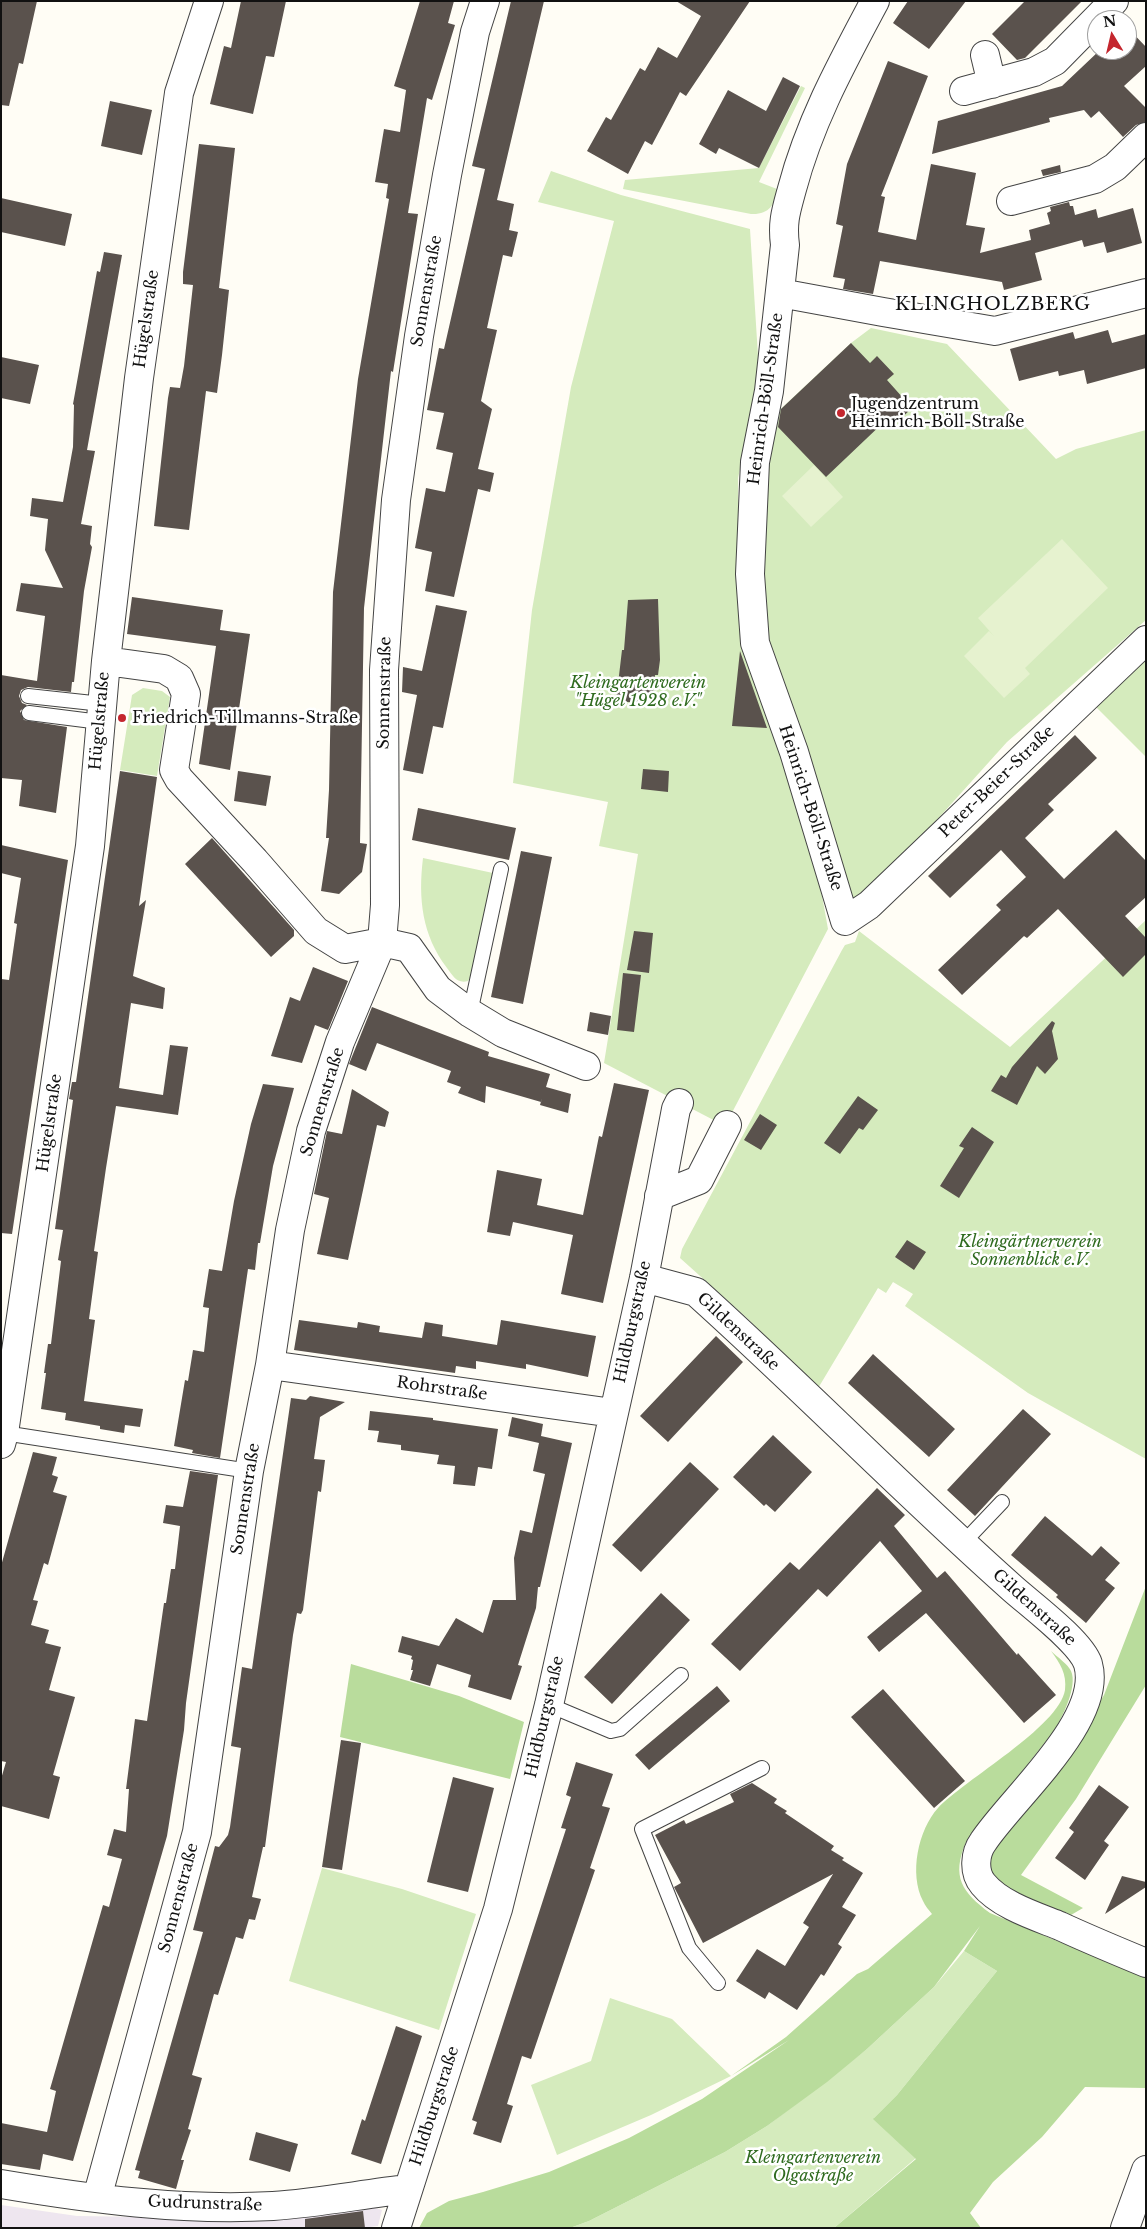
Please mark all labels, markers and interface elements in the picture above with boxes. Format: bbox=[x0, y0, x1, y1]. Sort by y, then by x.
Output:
north arrow bbox=[1087, 10, 1137, 60]
text: N bbox=[1102, 11, 1118, 31]
street label: Sonnenstraße bbox=[408, 234, 446, 348]
street label: Hügelstraße bbox=[131, 269, 163, 369]
district label: KLINGHOLZBERG bbox=[893, 294, 1093, 316]
street label: Heinrich-Böll-Straße bbox=[744, 312, 788, 486]
place label: Jugendzentrum Heinrich-Böll-Straße bbox=[851, 394, 1024, 432]
marker: Jugendzentrum Heinrich-Böll-Straße bbox=[835, 407, 847, 419]
street label: Sonnenstraße bbox=[374, 636, 396, 750]
street label: Hügelstraße bbox=[86, 671, 114, 771]
park label: Kleingartenverein "Hügel 1928 e.V." bbox=[570, 673, 706, 711]
place label: Friedrich-Tillmanns-Straße bbox=[132, 708, 358, 728]
marker: Friedrich-Tillmanns-Straße bbox=[116, 712, 128, 724]
street label: Peter-Beier-Straße bbox=[935, 722, 1059, 842]
street label: Heinrich-Böll-Straße bbox=[774, 723, 846, 893]
street label: Sonnenstraße bbox=[297, 1045, 349, 1159]
street label: Hügelstraße bbox=[34, 1073, 66, 1173]
park label: Kleingärtnerverein Sonnenblick e.V. bbox=[958, 1232, 1102, 1270]
street label: Hildburgstraße bbox=[611, 1259, 655, 1385]
street label: Gildenstraße bbox=[693, 1289, 783, 1375]
street label: Rohrstraße bbox=[395, 1373, 489, 1405]
street label: Sonnenstraße bbox=[228, 1442, 264, 1556]
street label: Gildenstraße bbox=[988, 1566, 1080, 1650]
street label: Hildburgstraße bbox=[522, 1654, 568, 1780]
street label: Sonnenstraße bbox=[155, 1841, 203, 1955]
street label: Hildburgstraße bbox=[407, 2044, 463, 2168]
park label: Kleingartenverein Olgastraße bbox=[745, 2148, 881, 2186]
street label: Gudrunstraße bbox=[147, 2192, 263, 2216]

